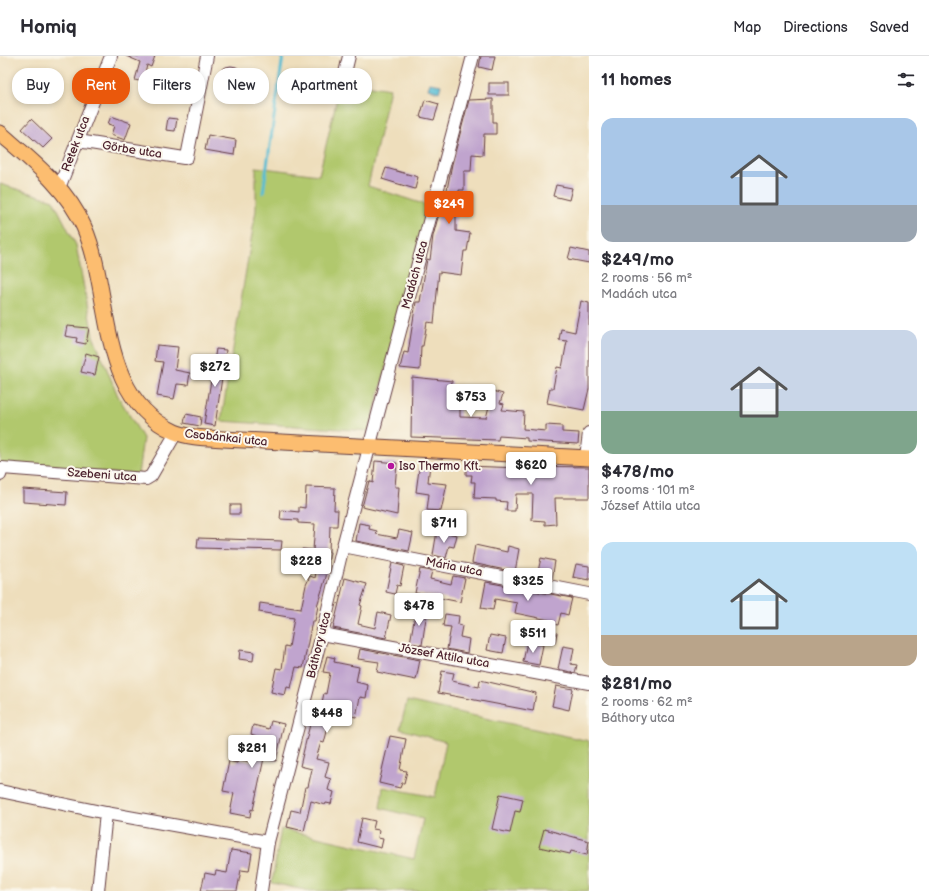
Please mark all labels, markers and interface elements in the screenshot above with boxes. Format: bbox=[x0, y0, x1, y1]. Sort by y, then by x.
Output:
text: Homiq bbox=[20, 16, 77, 39]
text: Map bbox=[733, 19, 761, 36]
text: Directions bbox=[783, 19, 848, 36]
text: Saved bbox=[870, 19, 909, 36]
chip: Buy bbox=[12, 68, 64, 104]
chip: Rent bbox=[72, 68, 130, 104]
chip: Filters bbox=[138, 68, 205, 104]
chip: New bbox=[213, 68, 269, 104]
chip: Apartment bbox=[277, 68, 372, 104]
icon: filters bbox=[895, 69, 917, 91]
text: 11 homes bbox=[601, 70, 672, 90]
street label: Retek utca bbox=[59, 114, 94, 174]
street label: Görbe utca bbox=[101, 138, 163, 162]
icon: home bbox=[723, 144, 795, 216]
pin: $249 bbox=[425, 191, 473, 225]
text: $249 bbox=[433, 196, 465, 212]
street label: Madách utca bbox=[399, 239, 431, 311]
text: $249/mo bbox=[601, 250, 674, 270]
text: 2 rooms · 56 m² bbox=[601, 270, 692, 286]
text: Madách utca bbox=[601, 286, 677, 302]
pin: $272 bbox=[191, 354, 239, 388]
icon: home bbox=[723, 356, 795, 428]
text: $272 bbox=[200, 359, 230, 375]
pin: $753 bbox=[447, 384, 495, 418]
text: $753 bbox=[456, 389, 486, 405]
street label: Csobánkai utca bbox=[184, 426, 268, 450]
pin: $620 bbox=[507, 452, 555, 486]
text: $620 bbox=[515, 457, 547, 473]
place label: Iso Thermo Kft. bbox=[399, 459, 481, 474]
marker: Iso Thermo Kft. bbox=[386, 461, 396, 471]
text: $478/mo bbox=[601, 462, 674, 482]
street label: Szebeni utca bbox=[67, 465, 138, 485]
text: 3 rooms · 101 m² bbox=[601, 482, 695, 498]
text: József Attila utca bbox=[601, 498, 700, 514]
pin: $711 bbox=[420, 510, 468, 544]
text: $711 bbox=[431, 515, 457, 531]
pin: $228 bbox=[282, 548, 330, 582]
text: $228 bbox=[290, 553, 322, 569]
street label: Mária utca bbox=[424, 554, 484, 580]
pin: $325 bbox=[504, 568, 552, 602]
icon: home bbox=[723, 568, 795, 640]
text: $325 bbox=[512, 573, 544, 589]
pin: $478 bbox=[395, 593, 443, 627]
text: $478 bbox=[403, 598, 435, 614]
street label: Báthory utca bbox=[303, 610, 335, 680]
pin: $511 bbox=[509, 620, 557, 654]
text: $511 bbox=[519, 625, 547, 641]
street label: József Attila utca bbox=[397, 641, 491, 671]
text: $281/mo bbox=[601, 674, 672, 694]
text: 2 rooms · 62 m² bbox=[601, 694, 693, 710]
pin: $448 bbox=[303, 700, 351, 734]
text: $448 bbox=[311, 705, 343, 721]
text: Báthory utca bbox=[601, 710, 675, 726]
pin: $281 bbox=[228, 735, 276, 769]
text: $281 bbox=[237, 740, 267, 756]

